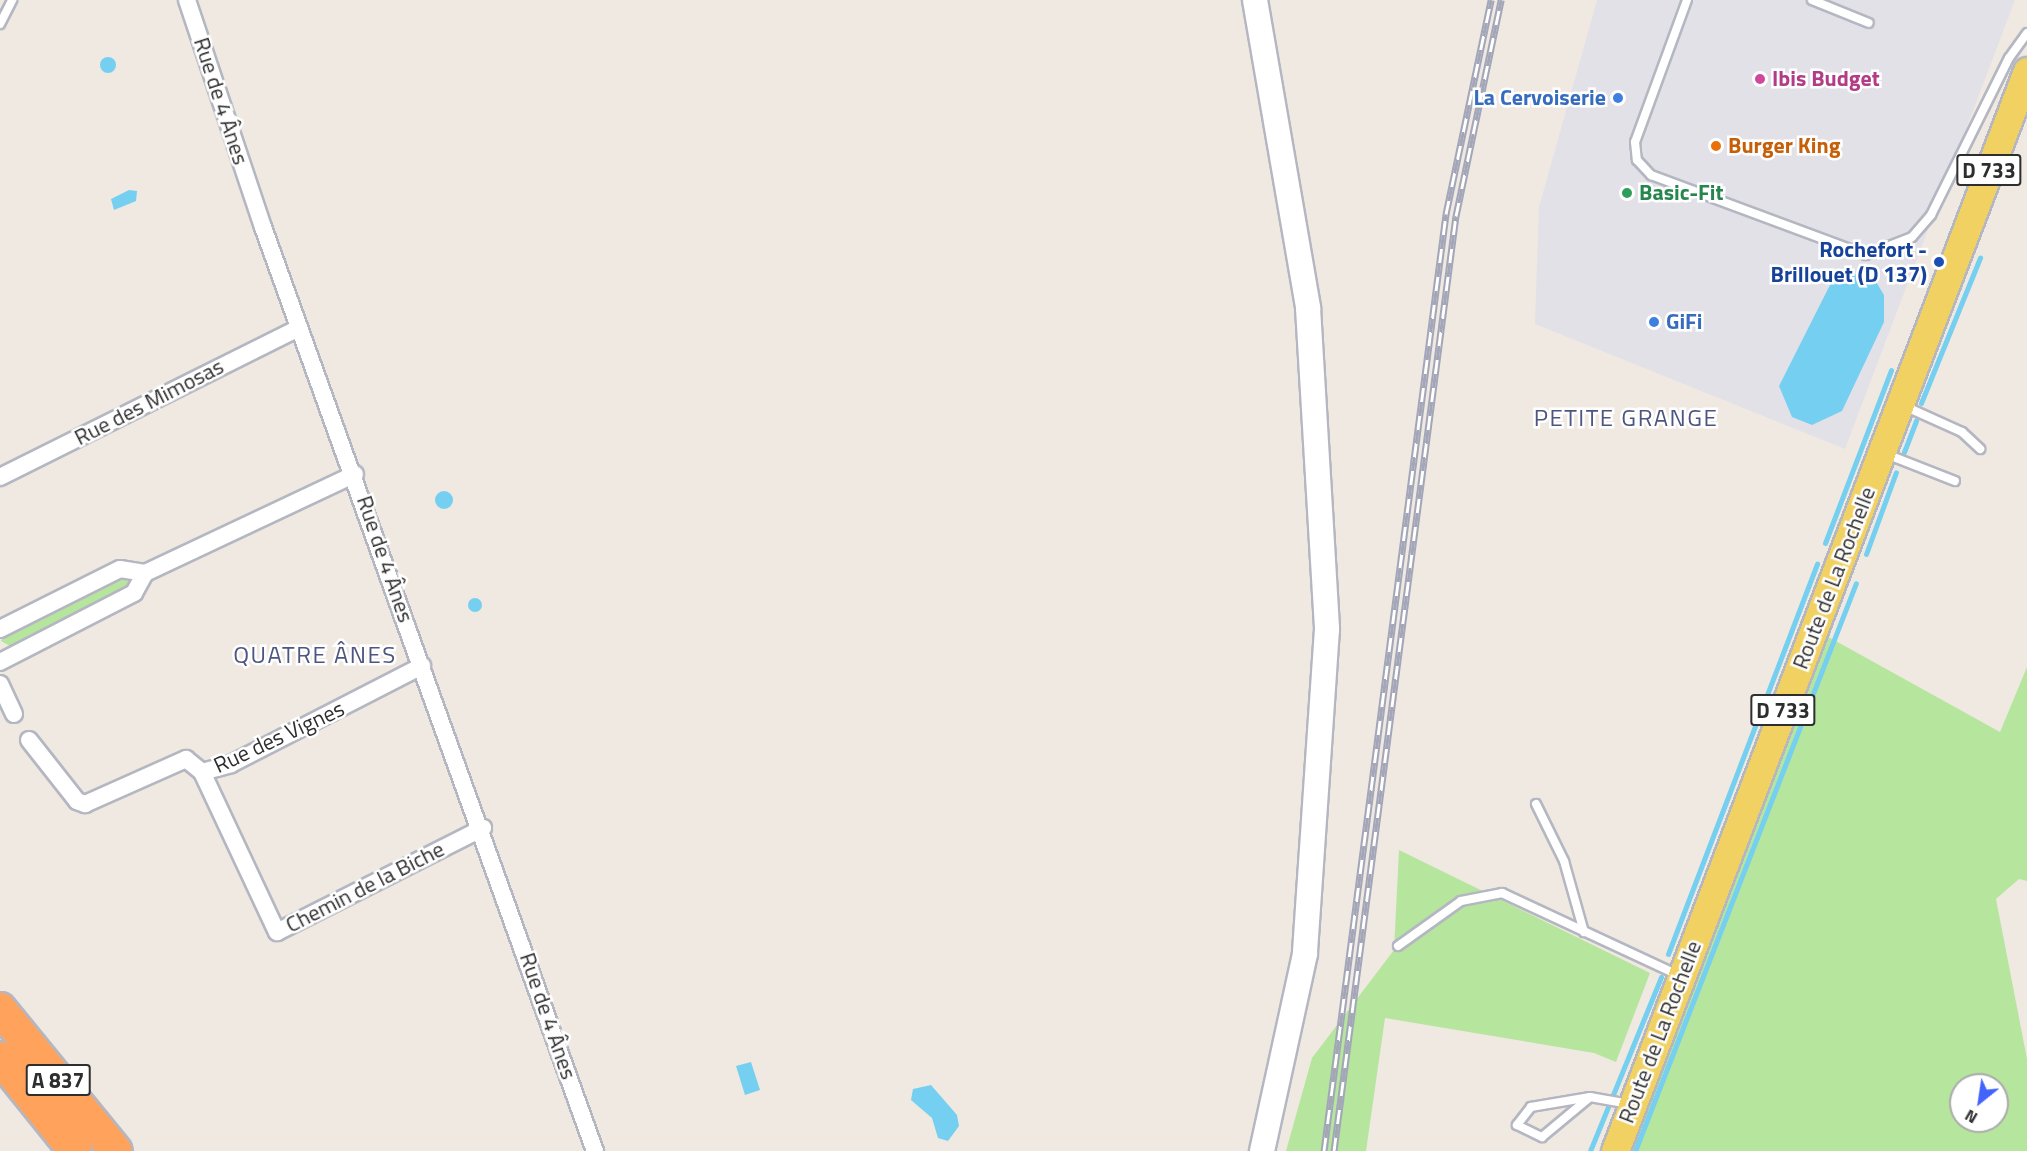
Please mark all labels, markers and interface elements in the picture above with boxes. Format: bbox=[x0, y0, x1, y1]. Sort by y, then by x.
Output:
street label: Rue de 4 Ânes bbox=[188, 34, 254, 168]
place label: Ibis Budget bbox=[1772, 66, 1880, 92]
marker: Ibis Budget bbox=[1753, 72, 1767, 86]
place label: La Cervoiserie bbox=[1473, 85, 1606, 111]
marker: La Cervoiserie bbox=[1611, 91, 1625, 105]
place label: Burger King bbox=[1728, 133, 1840, 159]
marker: Burger King bbox=[1709, 139, 1723, 153]
road number: D 733 bbox=[1956, 152, 2022, 188]
place label: Basic-Fit bbox=[1639, 180, 1723, 206]
marker: Basic-Fit bbox=[1620, 186, 1634, 200]
place label: Rochefort - Brillouet (D 137) bbox=[1771, 236, 1927, 288]
marker: Rochefort - Brillouet (D 137) bbox=[1932, 255, 1946, 269]
place label: GiFi bbox=[1666, 309, 1702, 335]
marker: GiFi bbox=[1647, 315, 1661, 329]
street label: Rue des Mimosas bbox=[70, 353, 228, 451]
district label: PETITE GRANGE bbox=[1534, 404, 1718, 432]
street label: Route de La Rochelle bbox=[1787, 483, 1881, 673]
street label: Rue de 4 Ânes bbox=[351, 492, 419, 626]
district label: QUATRE ÂNES bbox=[233, 641, 397, 669]
road number: D 733 bbox=[1750, 692, 1816, 728]
street label: Rue des Vignes bbox=[210, 695, 348, 779]
street label: Chemin de la Biche bbox=[281, 836, 449, 938]
street label: Route de La Rochelle bbox=[1613, 937, 1707, 1127]
street label: Rue de 4 Ânes bbox=[514, 949, 582, 1083]
road number: A 837 bbox=[25, 1062, 91, 1098]
north arrow bbox=[1949, 1073, 2009, 1133]
text: N bbox=[1960, 1104, 1982, 1130]

